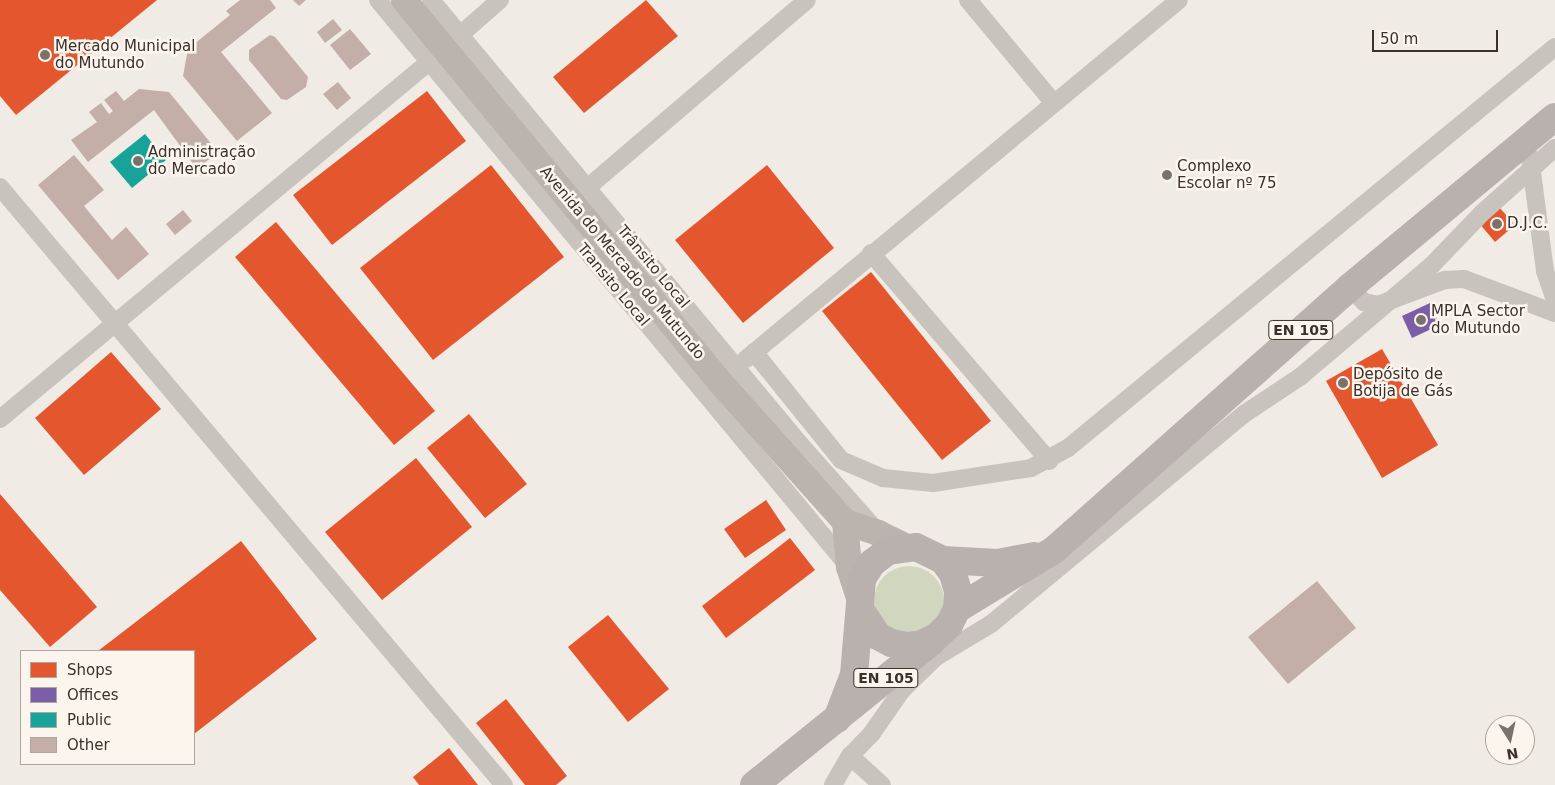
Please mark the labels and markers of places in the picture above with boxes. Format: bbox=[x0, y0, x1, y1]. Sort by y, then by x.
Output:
place label: Mercado Municipal do Mutundo bbox=[55, 37, 195, 72]
marker: Mercado Municipal do Mutundo bbox=[39, 49, 51, 61]
place label: Administração do Mercado bbox=[148, 143, 256, 178]
marker: Administração do Mercado bbox=[132, 155, 144, 167]
place label: Complexo Escolar nº 75 bbox=[1177, 157, 1276, 192]
marker: Complexo Escolar nº 75 bbox=[1161, 169, 1173, 181]
place label: D.J.C. bbox=[1507, 215, 1548, 233]
marker: D.J.C. bbox=[1491, 218, 1503, 230]
place label: MPLA Sector do Mutundo bbox=[1431, 302, 1525, 337]
marker: MPLA Sector do Mutundo bbox=[1415, 314, 1427, 326]
place label: Depósito de Botija de Gás bbox=[1353, 365, 1453, 400]
marker: Depósito de Botija de Gás bbox=[1337, 377, 1349, 389]

